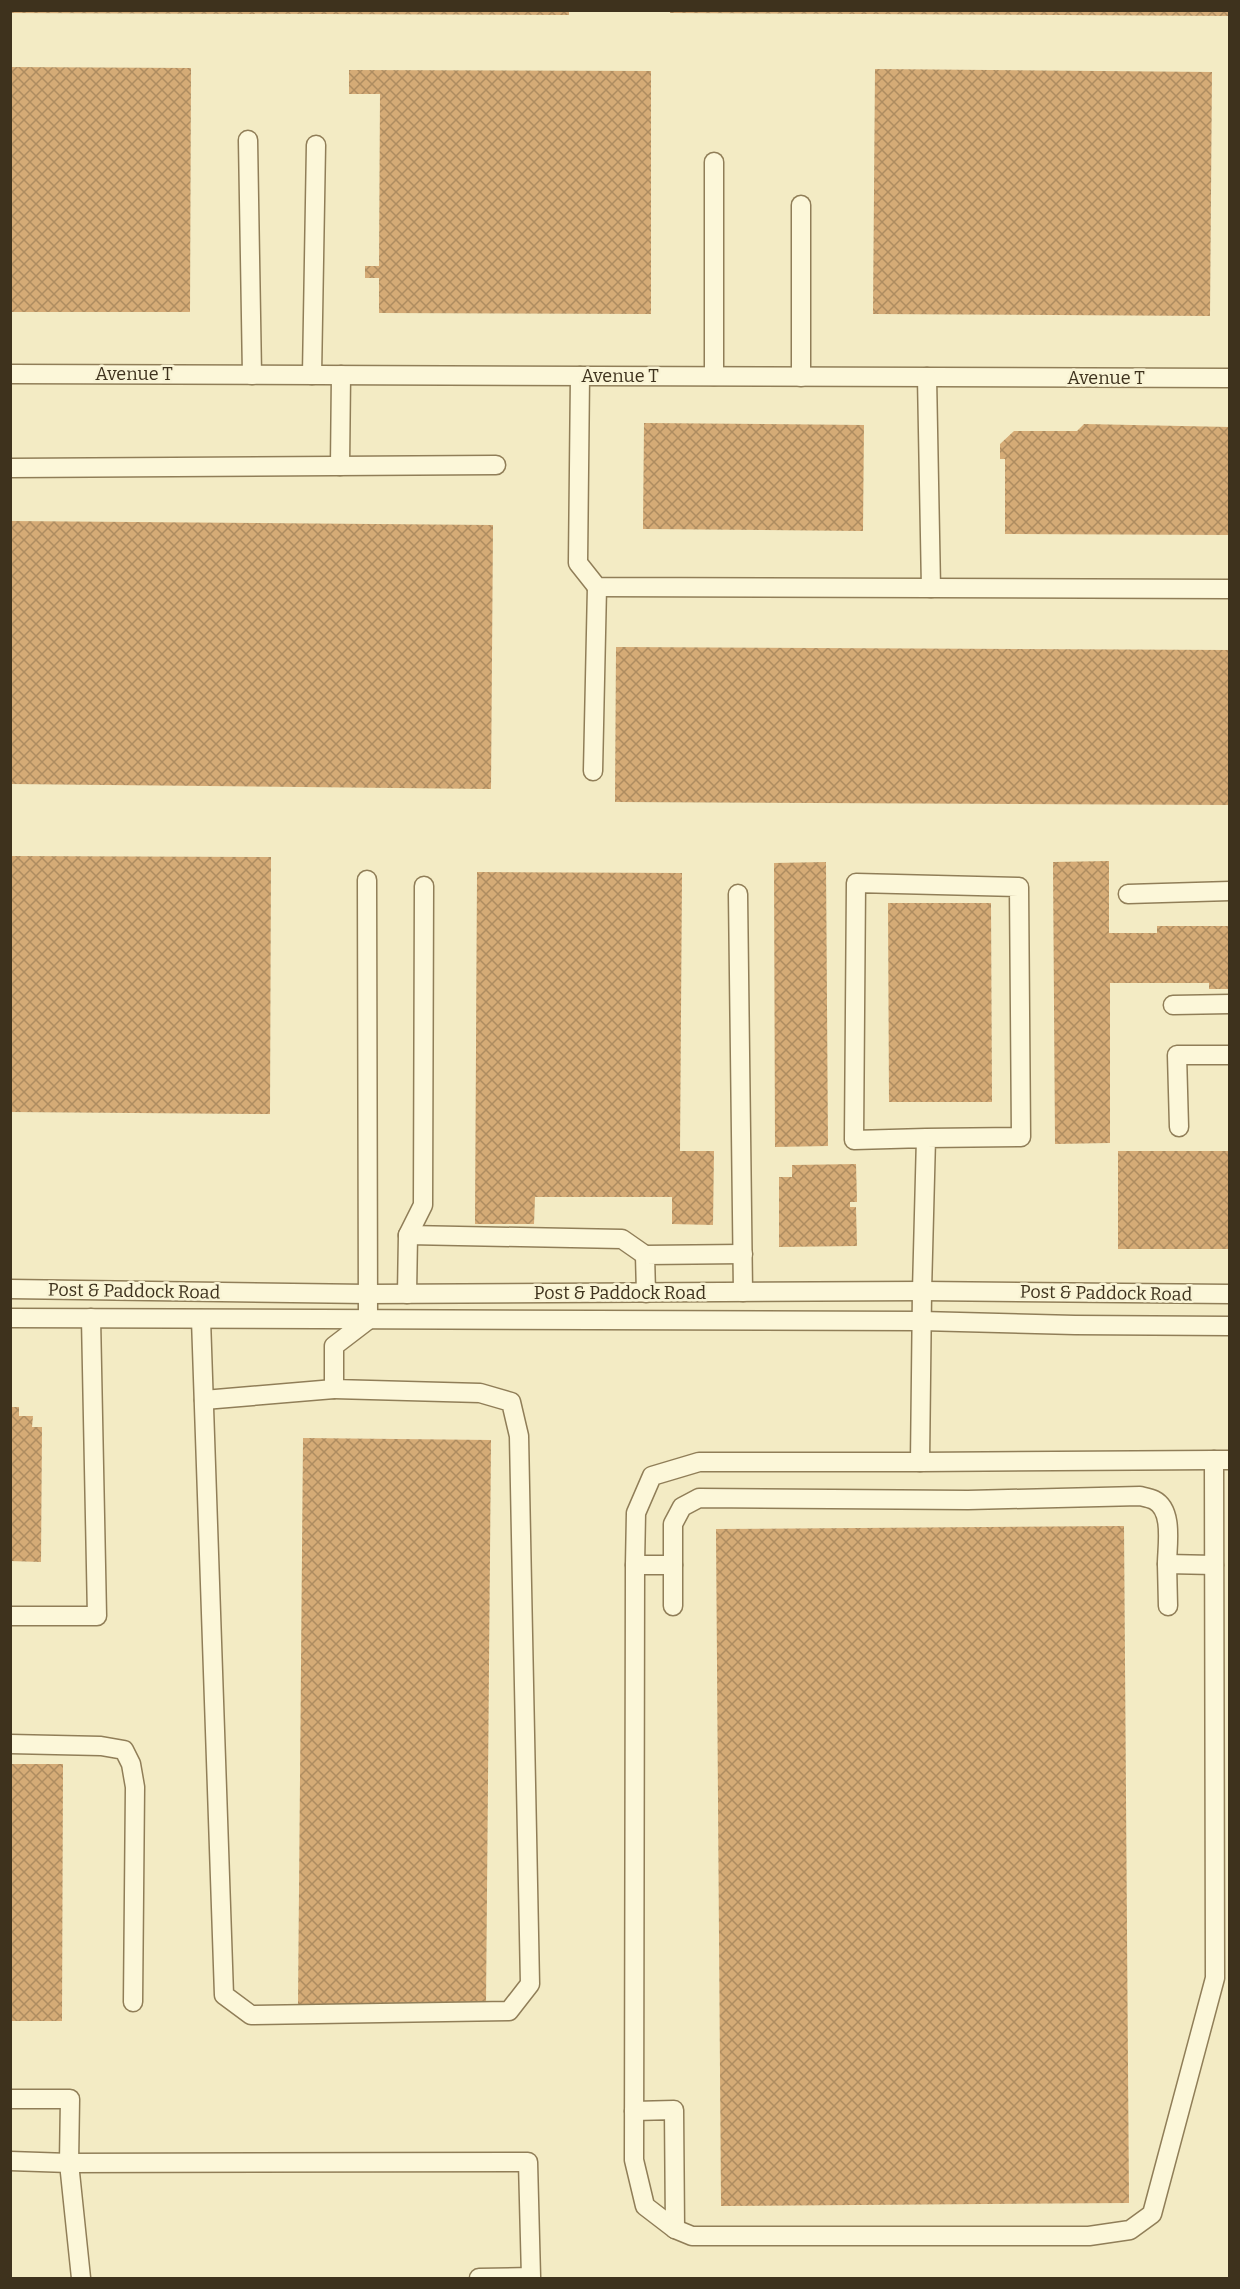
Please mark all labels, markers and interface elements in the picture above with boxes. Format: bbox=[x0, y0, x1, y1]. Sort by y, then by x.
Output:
street label: Avenue T bbox=[95, 363, 173, 385]
street label: Avenue T bbox=[581, 365, 659, 387]
street label: Avenue T bbox=[1067, 367, 1145, 389]
street label: Post & Paddock Road bbox=[48, 1278, 221, 1304]
street label: Post & Paddock Road bbox=[1020, 1280, 1193, 1306]
street label: Post & Paddock Road bbox=[534, 1282, 707, 1304]

